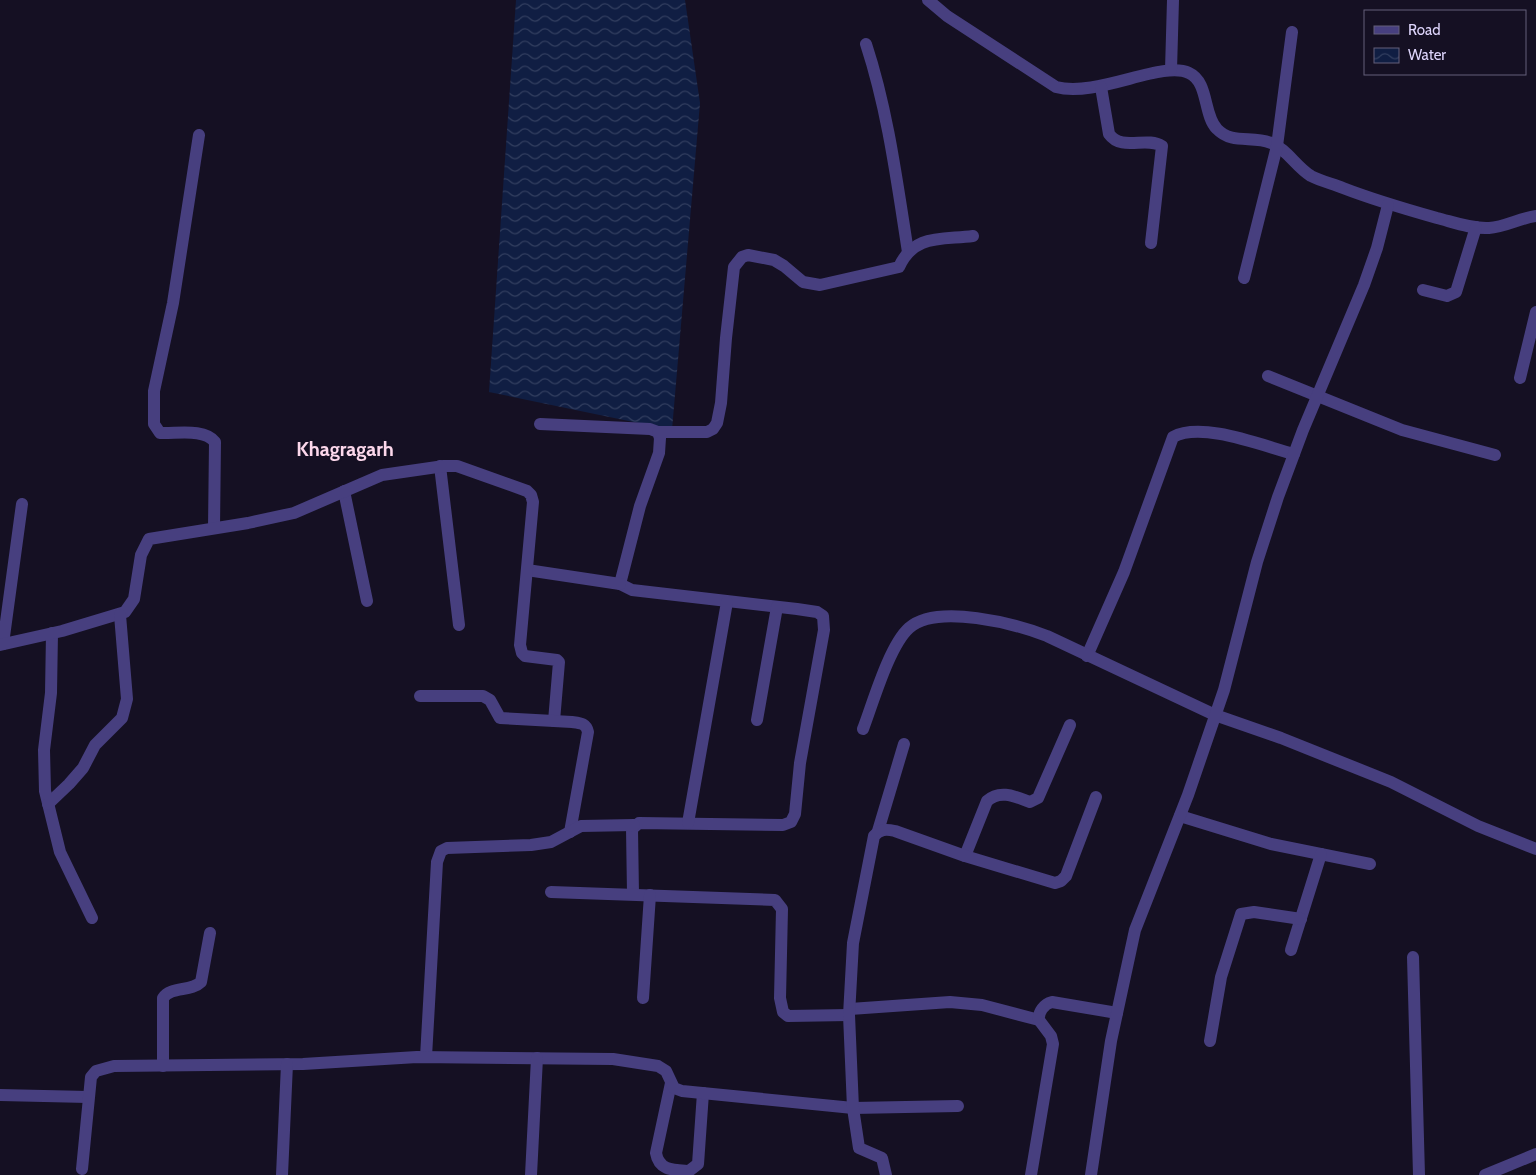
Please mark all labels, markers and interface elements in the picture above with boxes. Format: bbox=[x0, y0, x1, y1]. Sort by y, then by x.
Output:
legend bbox=[1364, 10, 1526, 75]
text: Road bbox=[1408, 21, 1441, 39]
text: Water bbox=[1408, 46, 1446, 64]
district label: Khagragarh bbox=[296, 437, 394, 461]

